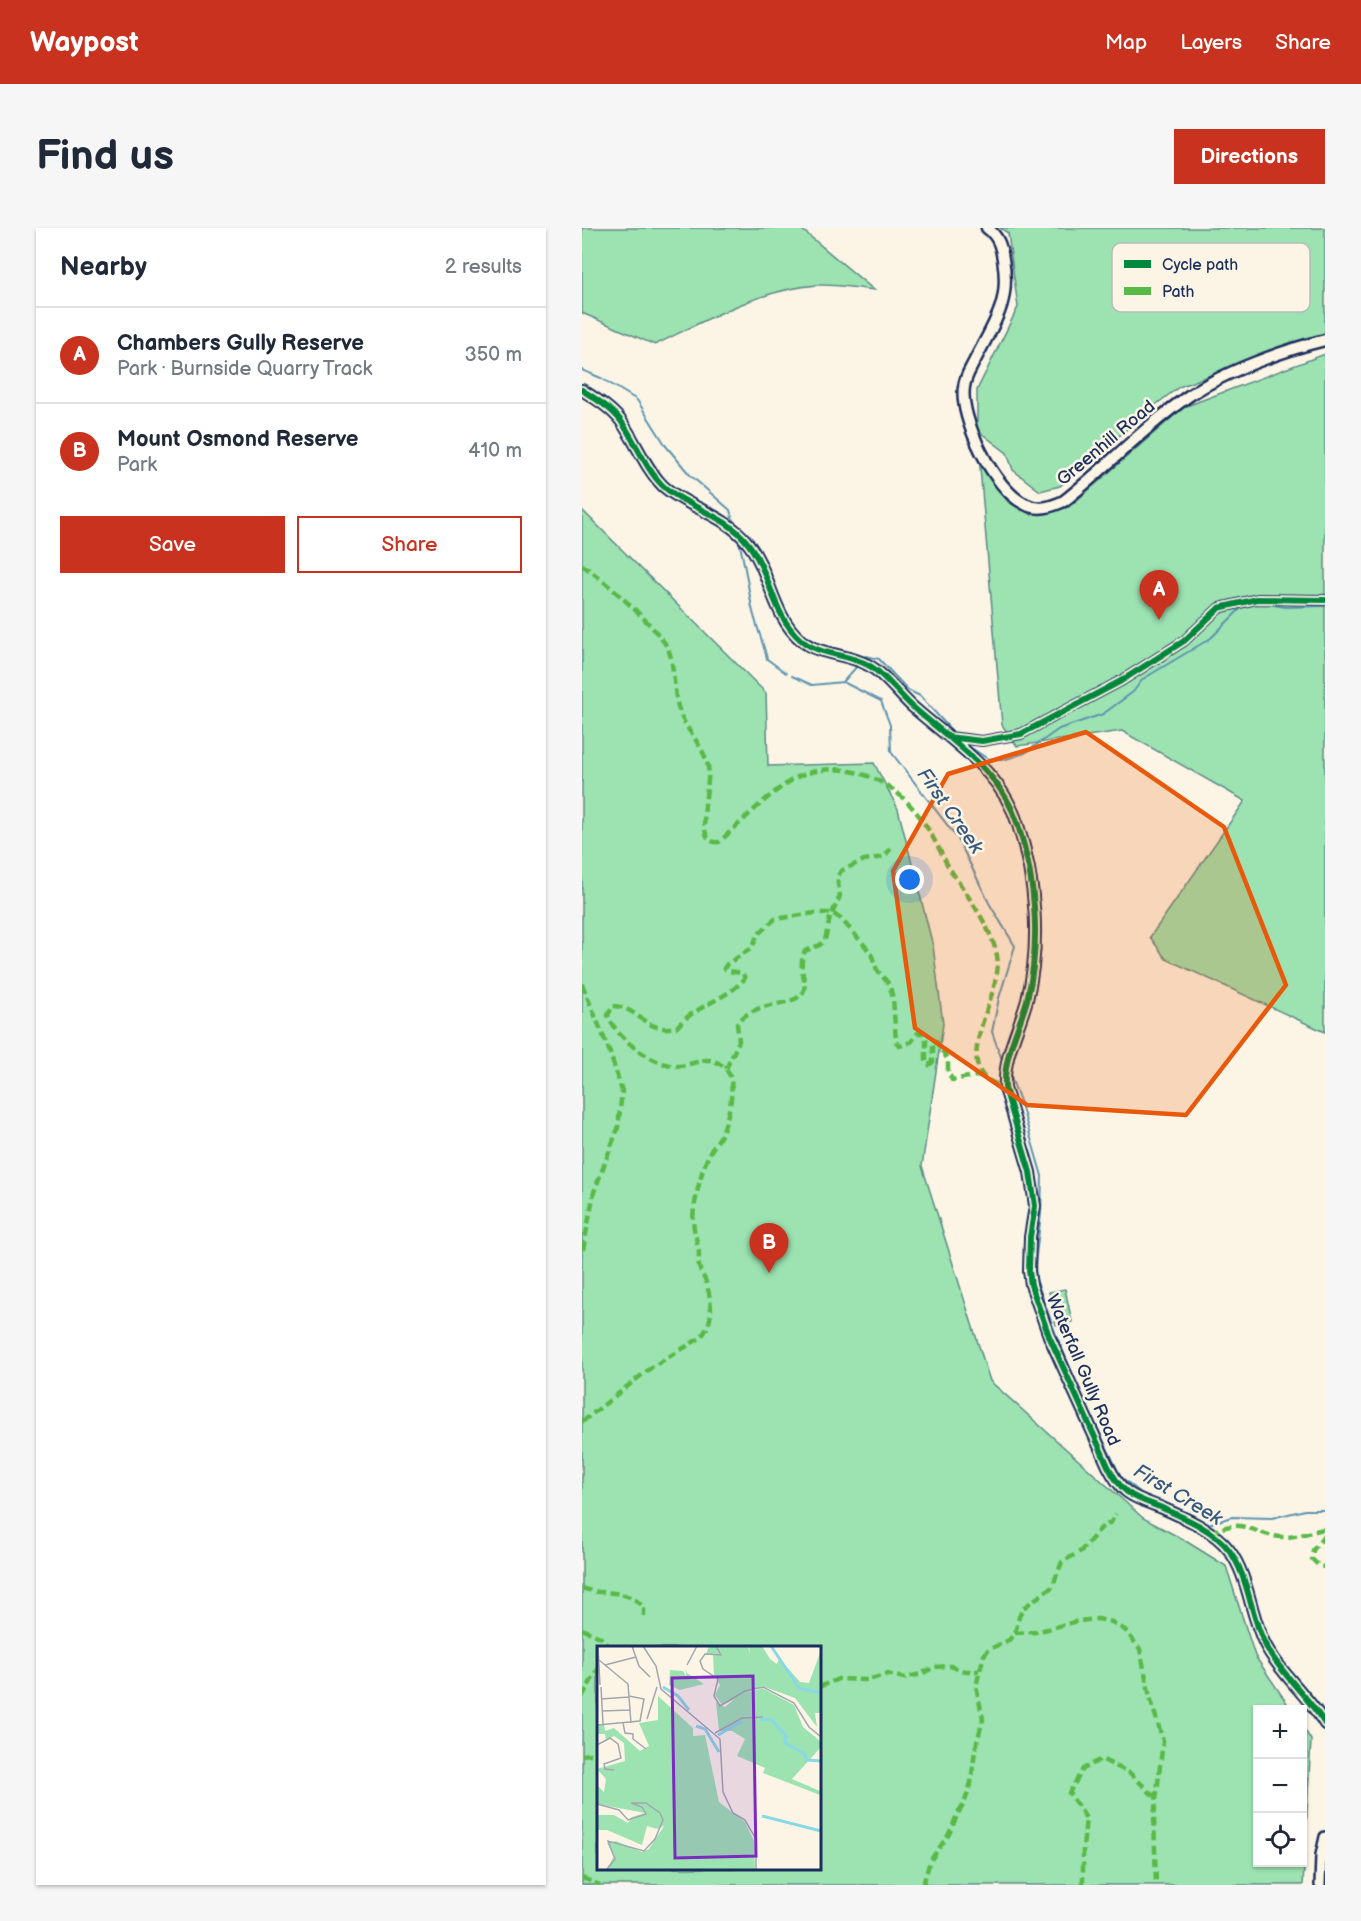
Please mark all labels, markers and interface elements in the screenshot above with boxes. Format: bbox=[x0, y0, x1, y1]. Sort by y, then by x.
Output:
text: Waypost bbox=[30, 26, 139, 59]
text: Map bbox=[1105, 30, 1147, 55]
text: Layers bbox=[1180, 30, 1242, 55]
text: Share bbox=[1275, 30, 1331, 55]
button: Directions bbox=[1174, 129, 1325, 184]
text: Find us bbox=[36, 131, 174, 182]
legend bbox=[1112, 243, 1310, 312]
text: Nearby bbox=[60, 252, 147, 283]
text: 2 results bbox=[445, 255, 522, 279]
text: Cycle path bbox=[1162, 256, 1238, 275]
text: Path bbox=[1162, 283, 1194, 302]
text: Chambers Gully Reserve bbox=[117, 330, 364, 357]
text: A bbox=[73, 343, 86, 367]
text: 350 m bbox=[465, 343, 522, 367]
text: Park · Burnside Quarry Track bbox=[117, 357, 372, 381]
street label: Greenhill Road bbox=[1053, 396, 1159, 490]
text: Mount Osmond Reserve bbox=[117, 426, 358, 453]
text: B bbox=[72, 439, 87, 463]
text: 410 m bbox=[468, 439, 522, 463]
text: Park bbox=[117, 453, 157, 477]
button: Save bbox=[60, 516, 285, 573]
button: Share bbox=[297, 516, 522, 573]
pin: A bbox=[1140, 570, 1178, 620]
water label: First Creek bbox=[912, 763, 989, 860]
your location bbox=[895, 865, 924, 894]
pin: B bbox=[750, 1224, 789, 1273]
street label: Waterfall Gully Road bbox=[1042, 1291, 1124, 1449]
water label: First Creek bbox=[1129, 1459, 1228, 1531]
inset map bbox=[597, 1646, 820, 1870]
map controls bbox=[1253, 1705, 1307, 1867]
button: + bbox=[1253, 1705, 1307, 1759]
button: − bbox=[1253, 1759, 1307, 1813]
button: locate bbox=[1253, 1813, 1307, 1867]

